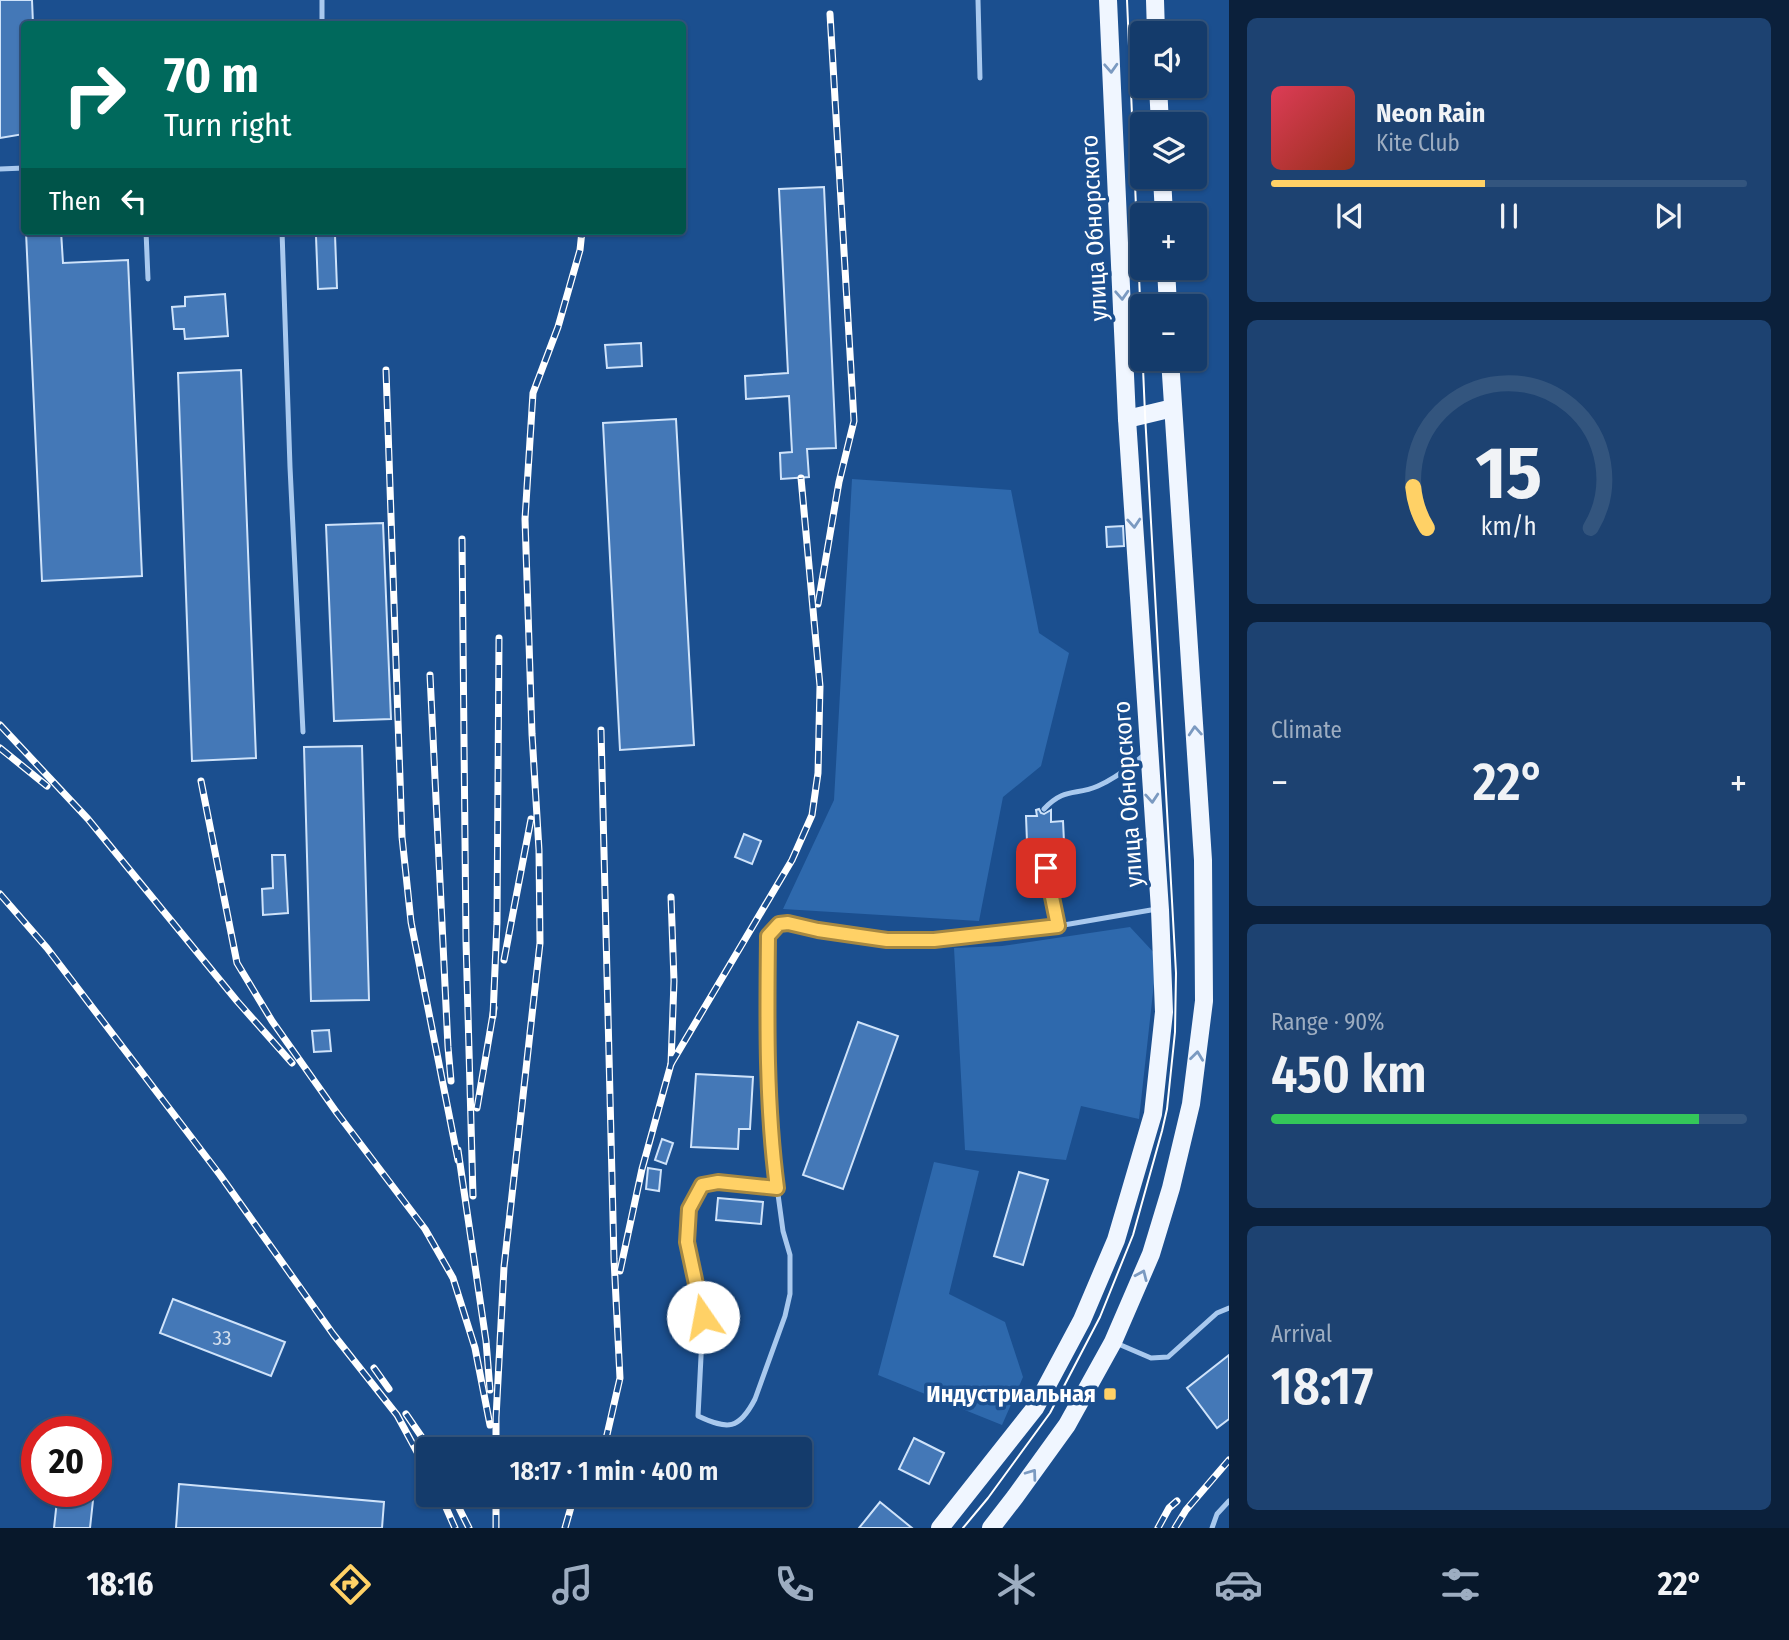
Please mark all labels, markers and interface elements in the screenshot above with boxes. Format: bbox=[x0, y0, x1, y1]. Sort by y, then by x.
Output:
map controls bbox=[1130, 21, 1207, 371]
button: sound bbox=[1130, 21, 1207, 98]
text: 70 m bbox=[164, 46, 259, 105]
icon: right bbox=[49, 49, 140, 140]
one-way arrow bbox=[1103, 63, 1118, 74]
text: Neon Rain bbox=[1376, 98, 1485, 129]
text: Turn right bbox=[164, 106, 291, 144]
button: layers bbox=[1130, 112, 1207, 189]
text: Kite Club bbox=[1376, 129, 1460, 157]
street label: улица Обнорского bbox=[1075, 134, 1113, 322]
icon: left bbox=[115, 182, 153, 220]
text: Then bbox=[49, 186, 101, 217]
icon: previous bbox=[1331, 197, 1369, 235]
icon: pause bbox=[1490, 197, 1528, 235]
icon: next bbox=[1649, 197, 1687, 235]
button: + bbox=[1130, 203, 1207, 280]
one-way arrow bbox=[1114, 290, 1129, 301]
button: − bbox=[1130, 294, 1207, 371]
text: 15 bbox=[1476, 430, 1542, 517]
text: km/h bbox=[1481, 512, 1537, 542]
one-way arrow bbox=[1126, 517, 1141, 528]
street label: улица Обнорского bbox=[1108, 700, 1148, 888]
text: Climate bbox=[1271, 716, 1342, 744]
one-way arrow bbox=[1187, 725, 1202, 736]
text: 22° bbox=[1473, 751, 1545, 814]
text: − bbox=[1271, 760, 1288, 806]
text: + bbox=[1730, 760, 1747, 806]
one-way arrow bbox=[1145, 793, 1160, 804]
pin bbox=[1016, 838, 1076, 898]
icon: arrive bbox=[1027, 849, 1065, 887]
text: Range · 90% bbox=[1271, 1008, 1385, 1036]
text: 450 km bbox=[1271, 1043, 1427, 1106]
one-way arrow bbox=[1190, 1050, 1205, 1061]
one-way arrow bbox=[1134, 1270, 1148, 1283]
position arrow bbox=[666, 1280, 740, 1354]
text: Arrival bbox=[1271, 1320, 1332, 1348]
house number: 33 bbox=[213, 1325, 231, 1351]
text: 18:17 bbox=[1271, 1355, 1373, 1418]
place label: Индустриальная bbox=[926, 1380, 1096, 1408]
marker: Индустриальная bbox=[1102, 1386, 1118, 1402]
speed limit sign: 20 bbox=[21, 1416, 112, 1507]
text: 18:17 · 1 min · 400 m bbox=[510, 1456, 718, 1487]
one-way arrow bbox=[1024, 1469, 1036, 1482]
icon: directions bbox=[326, 1560, 375, 1609]
icon: music bbox=[548, 1560, 597, 1609]
icon: phone bbox=[770, 1560, 819, 1609]
icon: climate bbox=[992, 1560, 1041, 1609]
icon: car bbox=[1214, 1560, 1263, 1609]
icon: filters bbox=[1436, 1560, 1485, 1609]
text: 18:16 bbox=[86, 1565, 153, 1603]
text: 22° bbox=[1658, 1565, 1702, 1603]

